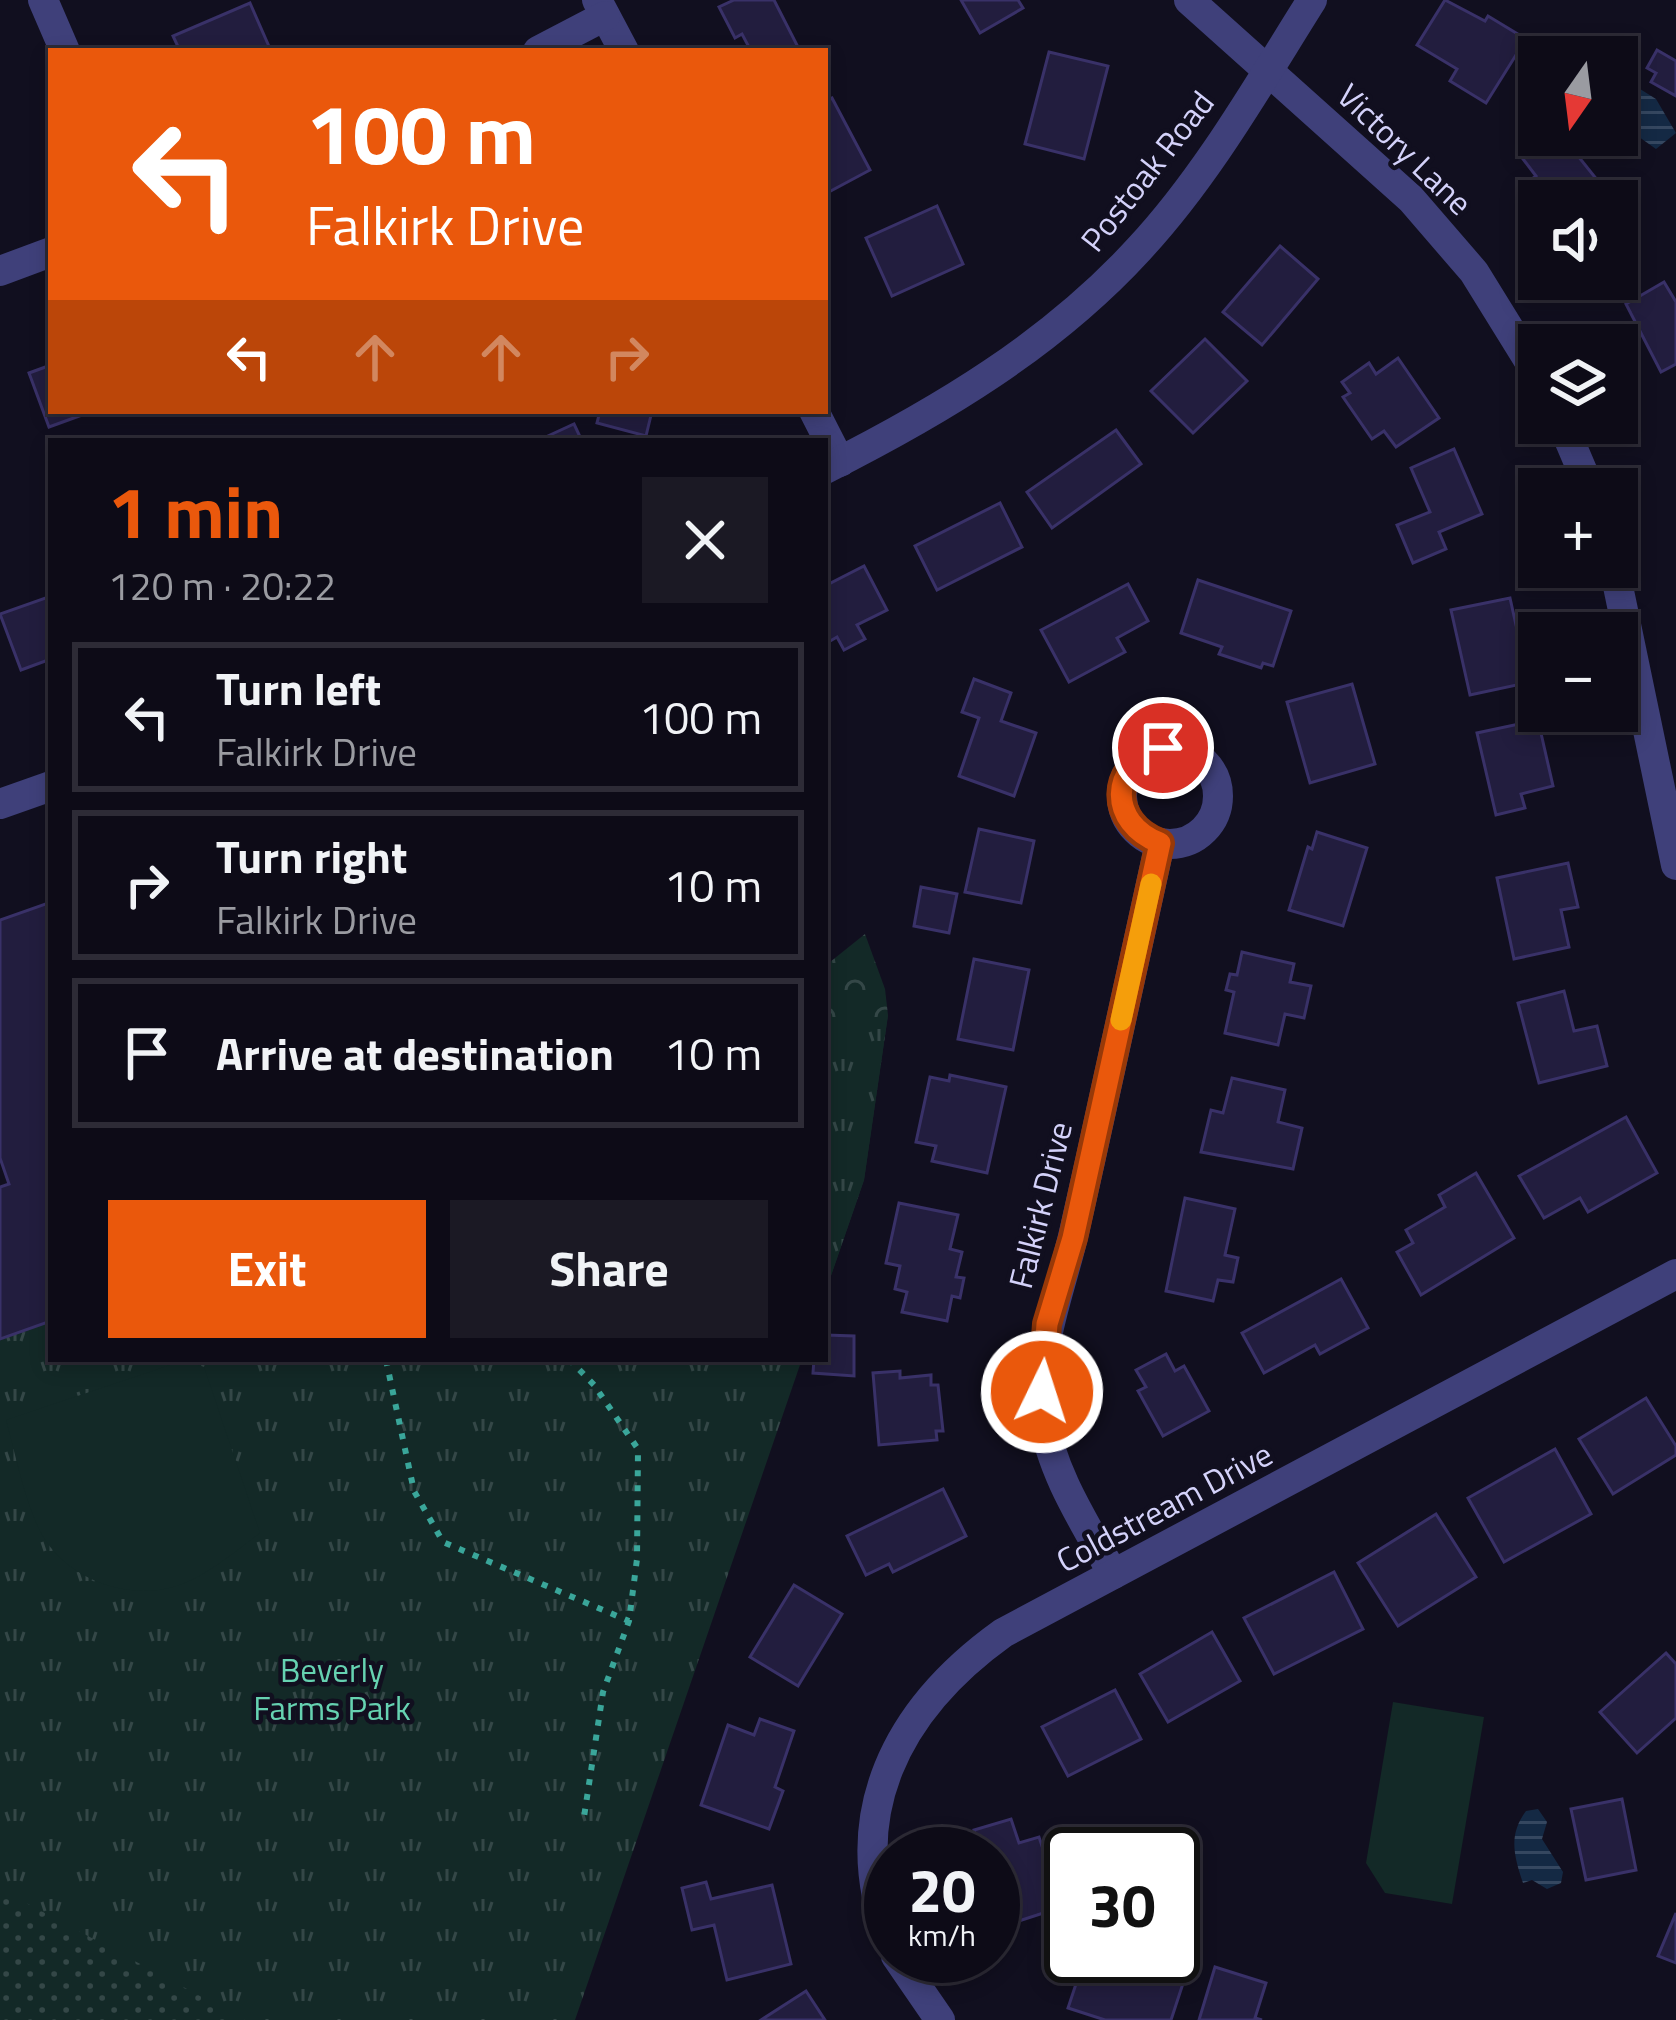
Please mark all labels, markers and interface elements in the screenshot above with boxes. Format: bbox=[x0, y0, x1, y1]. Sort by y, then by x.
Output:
north arrow bbox=[1518, 36, 1638, 156]
map controls bbox=[1518, 36, 1638, 732]
text: 100 m bbox=[306, 69, 536, 197]
street label: Victory Lane bbox=[1326, 72, 1484, 226]
street label: Postoak Road bbox=[1068, 80, 1226, 262]
icon: left bbox=[108, 96, 264, 252]
button: sound bbox=[1518, 180, 1638, 300]
text: Falkirk Drive bbox=[306, 184, 584, 266]
icon: left bbox=[216, 324, 282, 390]
icon: ahead bbox=[342, 324, 408, 390]
icon: ahead bbox=[468, 324, 534, 390]
icon: right bbox=[594, 324, 660, 390]
button: layers bbox=[1518, 324, 1638, 444]
text: 1 min bbox=[108, 456, 283, 566]
button: + bbox=[1518, 468, 1638, 588]
button: close bbox=[642, 477, 768, 603]
text: 120 m · 20:22 bbox=[108, 556, 336, 615]
button: − bbox=[1518, 612, 1638, 732]
text: Turn left bbox=[216, 654, 381, 722]
text: 100 m bbox=[639, 683, 762, 751]
icon: left bbox=[114, 684, 180, 750]
pin bbox=[1112, 697, 1214, 799]
icon: arrive bbox=[1130, 715, 1196, 781]
text: Falkirk Drive bbox=[216, 722, 417, 781]
text: Turn right bbox=[216, 822, 407, 890]
text: 10 m bbox=[664, 851, 762, 919]
icon: right bbox=[114, 852, 180, 918]
text: Falkirk Drive bbox=[216, 890, 417, 949]
text: Arrive at destination bbox=[216, 1019, 614, 1087]
text: 10 m bbox=[664, 1019, 762, 1087]
icon: arrive bbox=[114, 1020, 180, 1086]
street label: Falkirk Drive bbox=[995, 1116, 1085, 1294]
button: Exit bbox=[108, 1200, 426, 1338]
button: Share bbox=[450, 1200, 768, 1338]
position arrow bbox=[979, 1329, 1105, 1455]
street label: Coldstream Drive bbox=[1047, 1429, 1281, 1585]
park label: Beverly Farms Park bbox=[253, 1645, 411, 1733]
speed limit sign: 30 bbox=[1044, 1827, 1200, 1983]
text: 20 bbox=[908, 1844, 976, 1935]
text: km/h bbox=[908, 1912, 976, 1958]

